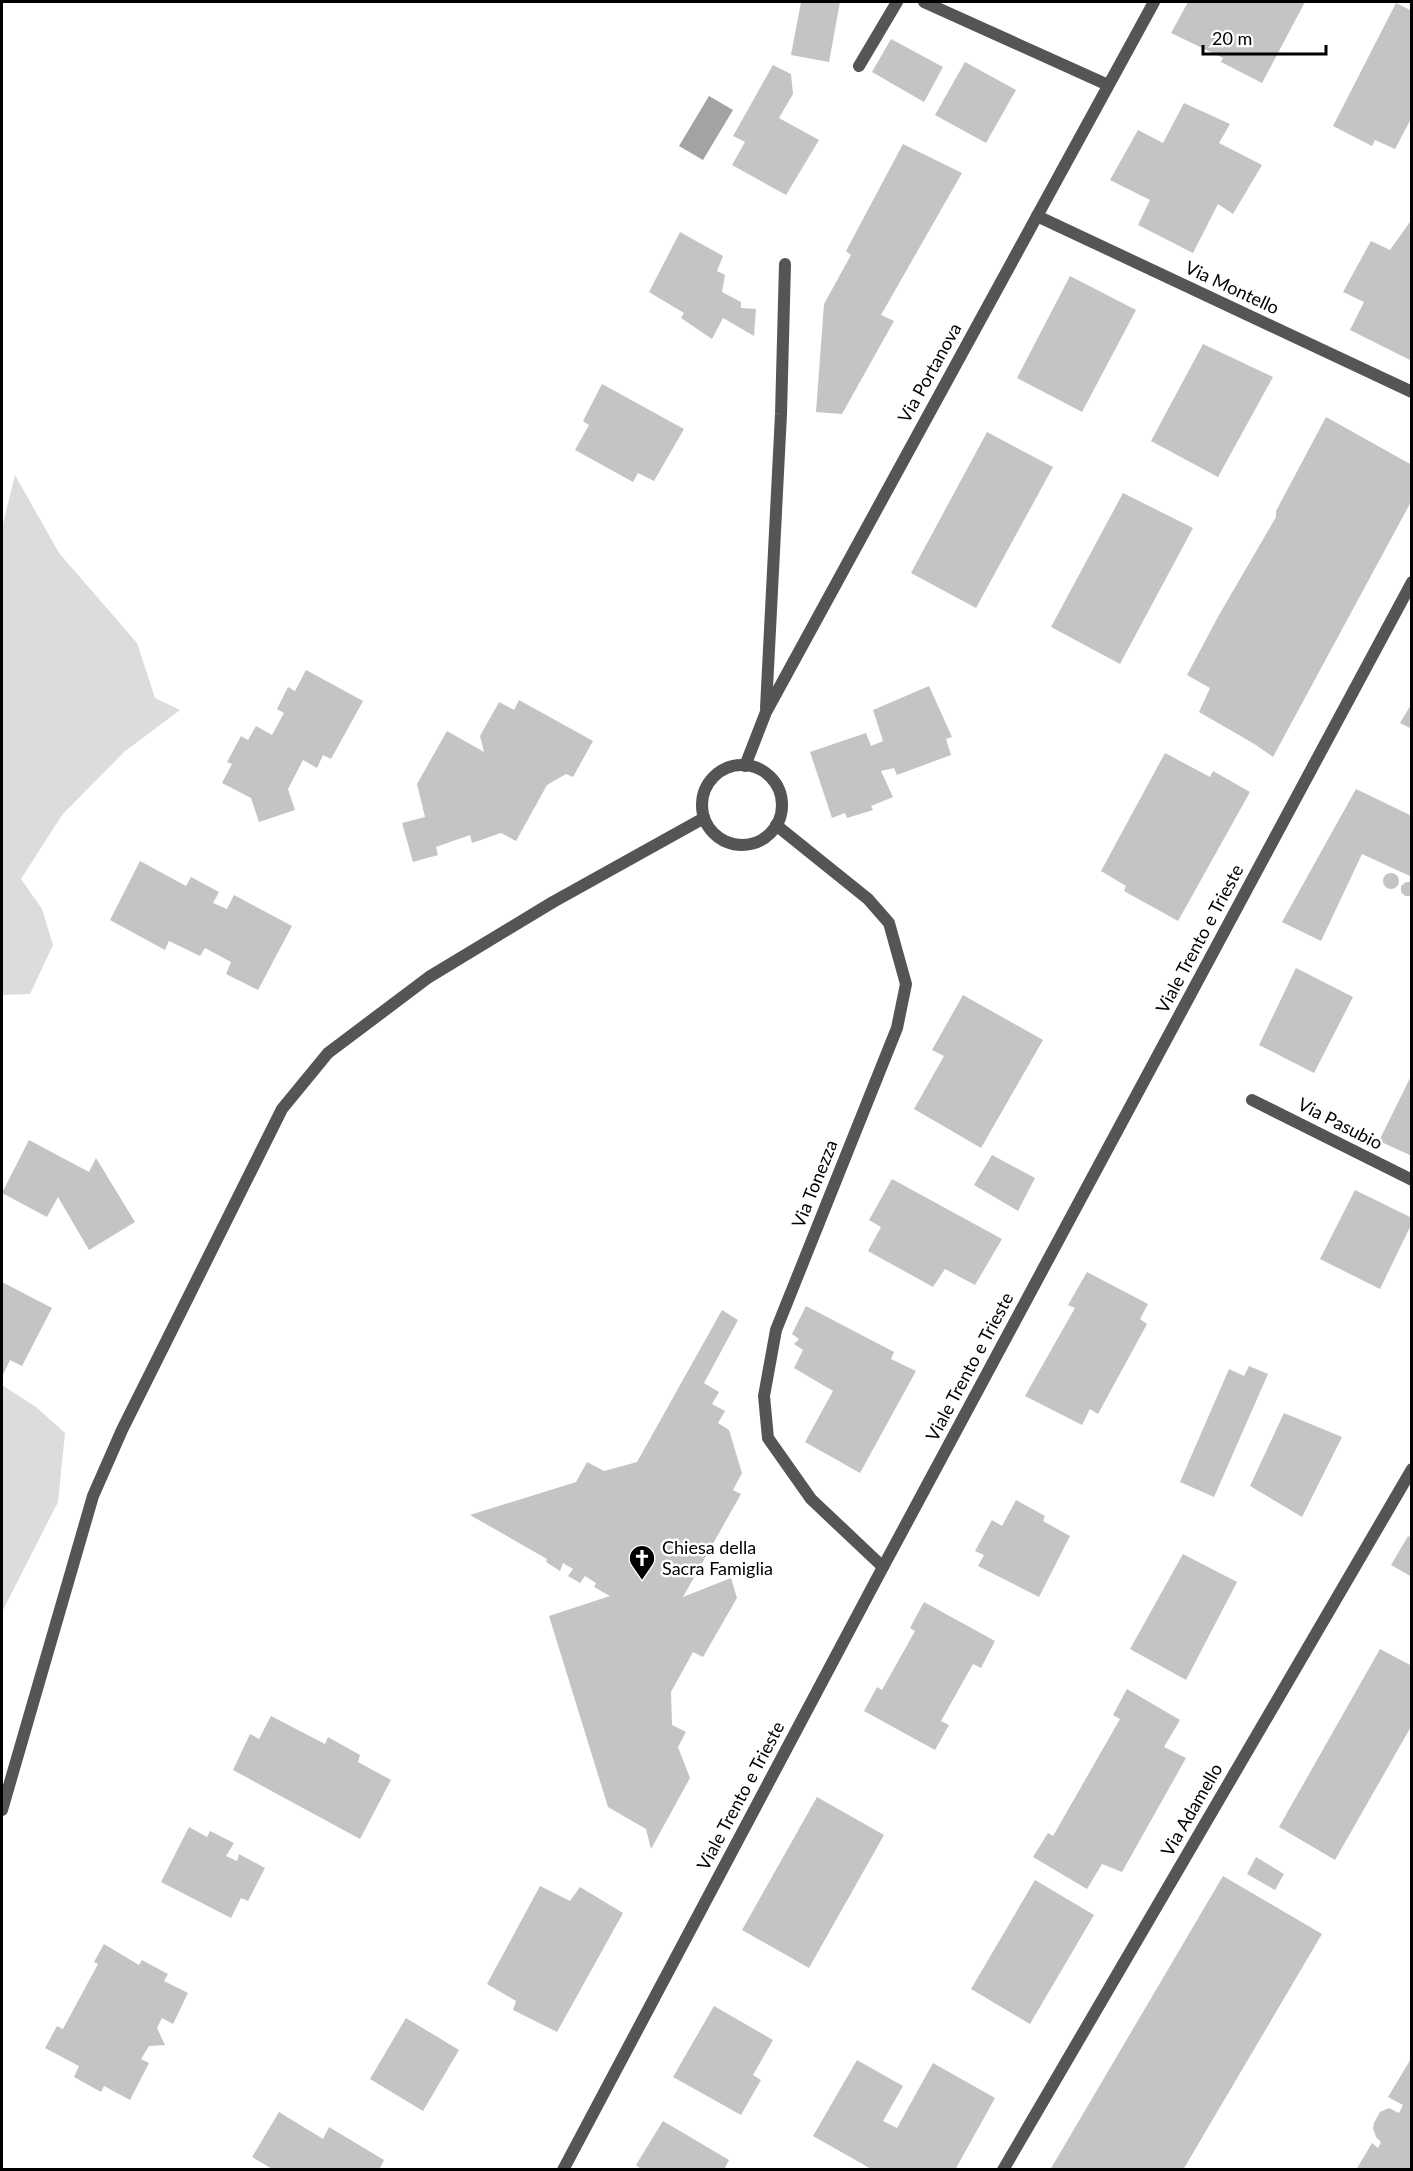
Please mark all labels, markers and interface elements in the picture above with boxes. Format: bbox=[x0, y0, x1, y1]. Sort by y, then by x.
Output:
scale bar bbox=[1203, 18, 1326, 56]
text: 20 m bbox=[1212, 27, 1252, 49]
street label: Via Montello bbox=[1182, 256, 1283, 318]
street label: Via Portanova bbox=[893, 319, 966, 426]
street label: Viale Trento e Trieste bbox=[1151, 860, 1248, 1017]
street label: Via Pasubio bbox=[1294, 1092, 1386, 1154]
street label: Via Tonezza bbox=[786, 1136, 842, 1231]
street label: Viale Trento e Trieste bbox=[921, 1288, 1018, 1445]
place label: Chiesa della Sacra Famiglia bbox=[662, 1536, 773, 1579]
church icon: Chiesa della Sacra Famiglia bbox=[627, 1543, 657, 1581]
street label: Viale Trento e Trieste bbox=[692, 1717, 789, 1874]
street label: Via Adamello bbox=[1156, 1759, 1227, 1860]

